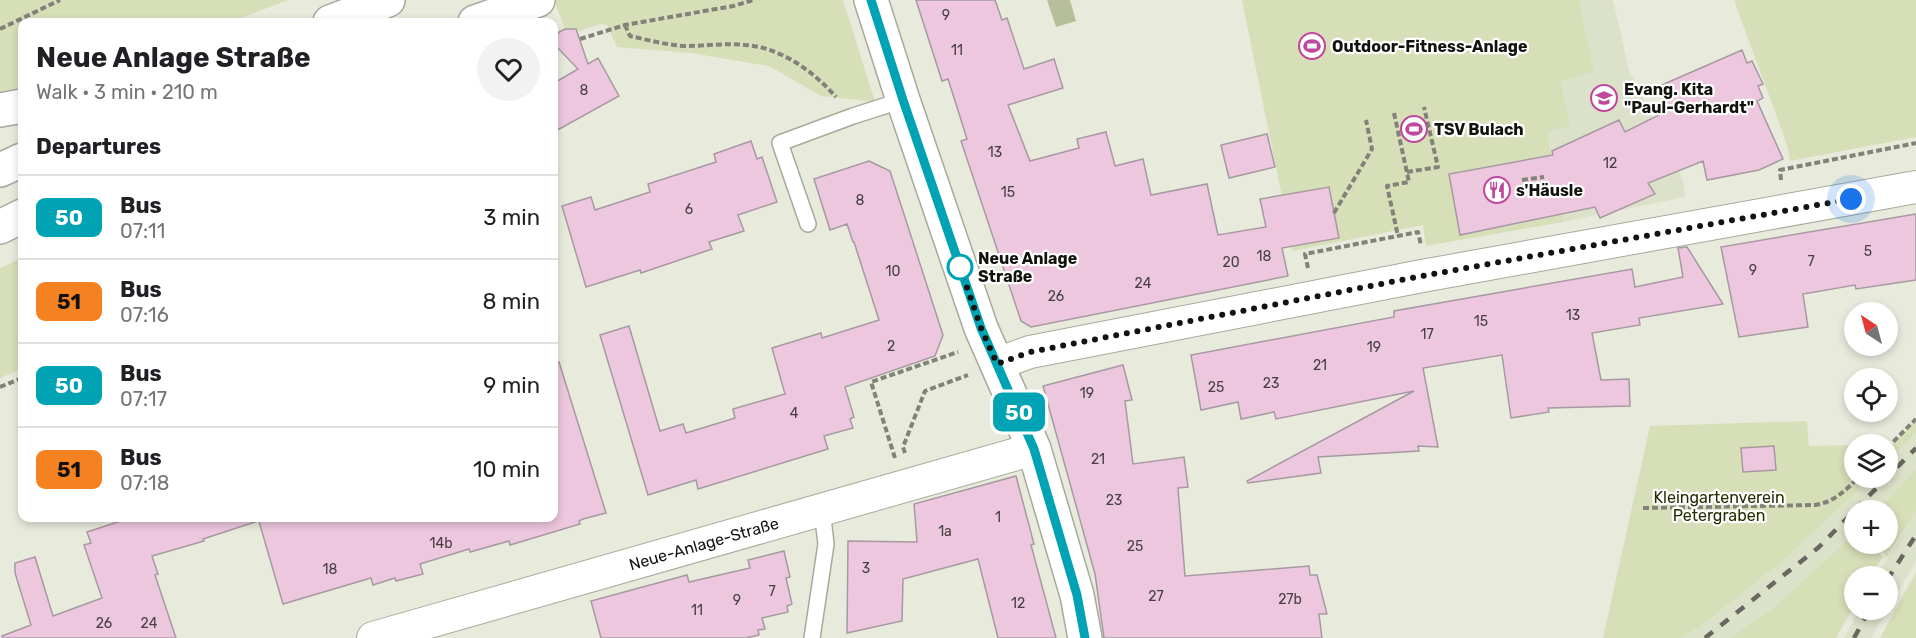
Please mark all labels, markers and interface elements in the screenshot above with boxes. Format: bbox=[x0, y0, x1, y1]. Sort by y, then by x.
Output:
house number: 9 bbox=[942, 7, 950, 24]
sports icon: Outdoor-Fitness-Anlage bbox=[1297, 31, 1327, 61]
place label: Outdoor-Fitness-Anlage bbox=[1332, 37, 1527, 56]
button: heart bbox=[477, 38, 540, 101]
text: Neue Anlage Straße bbox=[36, 41, 311, 74]
house number: 11 bbox=[951, 42, 963, 59]
text: Walk · 3 min · 210 m bbox=[36, 80, 218, 104]
place label: Evang. Kita "Paul-Gerhardt" bbox=[1624, 80, 1754, 117]
house number: 8 bbox=[580, 82, 589, 99]
school or university icon: Evang. Kita "Paul-Gerhardt" bbox=[1589, 83, 1619, 113]
sports icon: TSV Bulach bbox=[1399, 114, 1429, 144]
place label: TSV Bulach bbox=[1434, 120, 1524, 139]
text: Departures bbox=[36, 133, 161, 160]
house number: 13 bbox=[988, 144, 1002, 161]
house number: 12 bbox=[1603, 155, 1617, 172]
restaurant icon: s'Häusle bbox=[1482, 175, 1512, 205]
place label: s'Häusle bbox=[1516, 181, 1583, 200]
house number: 15 bbox=[1001, 184, 1015, 201]
your location bbox=[1836, 184, 1866, 214]
text: Bus bbox=[120, 192, 162, 219]
house number: 8 bbox=[856, 192, 865, 209]
house number: 6 bbox=[685, 201, 693, 218]
text: 3 min bbox=[483, 204, 540, 231]
text: 50 bbox=[55, 205, 83, 230]
text: 07:11 bbox=[120, 219, 165, 243]
house number: 5 bbox=[1864, 243, 1872, 260]
house number: 18 bbox=[1257, 248, 1272, 265]
place label: Neue Anlage Straße bbox=[978, 249, 1077, 286]
house number: 7 bbox=[1807, 253, 1815, 270]
marker: Neue Anlage Straße bbox=[947, 254, 973, 280]
house number: 20 bbox=[1222, 254, 1240, 271]
house number: 9 bbox=[1749, 262, 1757, 279]
house number: 10 bbox=[886, 263, 901, 280]
house number: 24 bbox=[1135, 275, 1152, 292]
text: Bus bbox=[120, 276, 162, 303]
text: 8 min bbox=[482, 288, 540, 315]
house number: 26 bbox=[1048, 288, 1064, 305]
text: 51 bbox=[57, 289, 81, 314]
north arrow bbox=[1844, 302, 1898, 356]
map controls bbox=[1844, 302, 1898, 620]
text: 07:16 bbox=[120, 303, 169, 327]
house number: 13 bbox=[1566, 307, 1580, 324]
house number: 15 bbox=[1474, 313, 1488, 330]
house number: 17 bbox=[1420, 326, 1434, 343]
house number: 2 bbox=[887, 338, 895, 355]
house number: 19 bbox=[1367, 339, 1381, 356]
house number: 21 bbox=[1313, 357, 1327, 374]
text: Bus bbox=[120, 360, 162, 387]
button: locate bbox=[1844, 368, 1898, 422]
text: 9 min bbox=[483, 372, 540, 399]
text: 50 bbox=[55, 373, 83, 398]
house number: 23 bbox=[1263, 375, 1279, 392]
house number: 25 bbox=[1208, 379, 1224, 396]
house number: 19 bbox=[1080, 385, 1094, 402]
text: 07:17 bbox=[120, 387, 167, 411]
line badge: 50 bbox=[992, 392, 1046, 432]
text: 50 bbox=[1005, 400, 1033, 425]
house number: 4 bbox=[790, 405, 799, 422]
button: layers bbox=[1844, 434, 1898, 488]
text: Bus bbox=[120, 444, 162, 471]
house number: 21 bbox=[1091, 451, 1105, 468]
text: 10 min bbox=[473, 456, 540, 483]
text: 51 bbox=[57, 457, 81, 482]
text: 07:18 bbox=[120, 471, 169, 495]
park label: Kleingartenverein Petergraben bbox=[1653, 488, 1785, 525]
house number: 23 bbox=[1106, 492, 1122, 509]
button: + bbox=[1844, 500, 1898, 554]
house number: 1 bbox=[995, 509, 1001, 526]
street label: Neue-Anlage-Straße bbox=[627, 514, 781, 574]
house number: 1a bbox=[938, 523, 952, 540]
house number: 14b bbox=[429, 535, 453, 552]
house number: 25 bbox=[1127, 538, 1143, 555]
house number: 3 bbox=[862, 560, 870, 577]
house number: 18 bbox=[323, 561, 338, 578]
button: − bbox=[1844, 566, 1898, 620]
house number: 7 bbox=[768, 583, 776, 600]
house number: 27 bbox=[1148, 588, 1164, 605]
house number: 27b bbox=[1278, 591, 1302, 608]
house number: 9 bbox=[733, 592, 741, 609]
house number: 12 bbox=[1011, 595, 1025, 612]
house number: 11 bbox=[691, 602, 703, 619]
house number: 26 bbox=[96, 615, 112, 632]
house number: 24 bbox=[141, 615, 158, 632]

